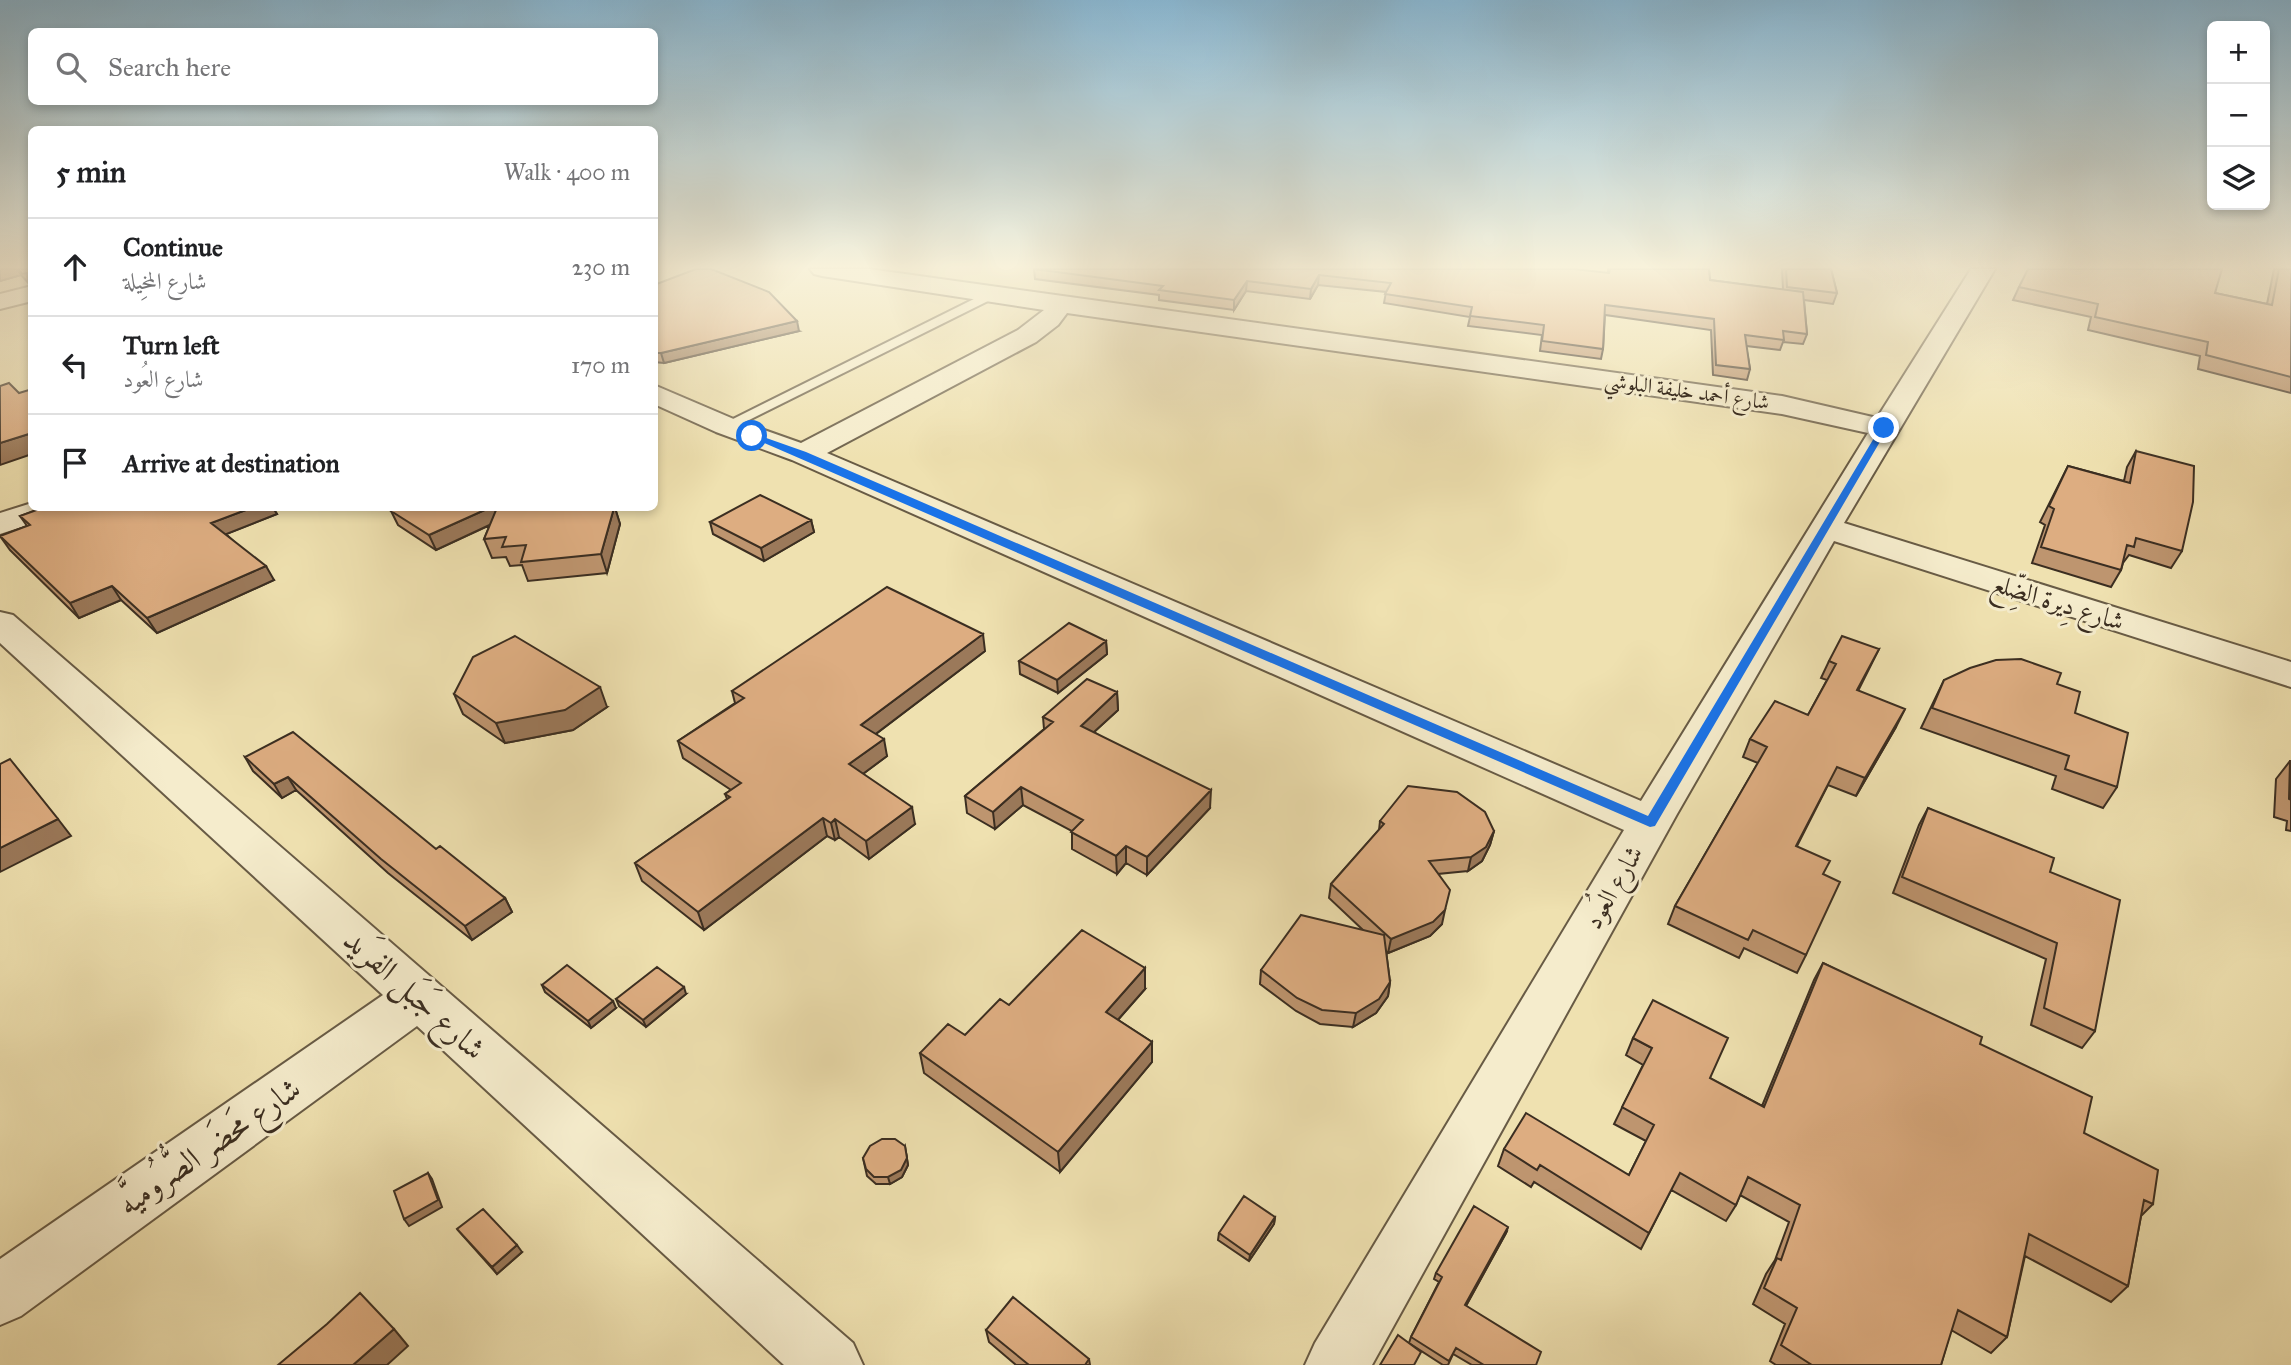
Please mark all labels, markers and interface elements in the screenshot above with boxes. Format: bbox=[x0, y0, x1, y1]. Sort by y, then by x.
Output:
map controls bbox=[2207, 21, 2270, 210]
button: + bbox=[2207, 21, 2270, 84]
search box bbox=[28, 28, 658, 105]
icon: search bbox=[52, 48, 90, 86]
text: Search here bbox=[108, 51, 231, 83]
button: − bbox=[2207, 84, 2270, 147]
button: layers bbox=[2207, 147, 2270, 210]
text: 5 min bbox=[56, 154, 126, 190]
text: Walk · 400 m bbox=[504, 158, 630, 186]
text: Continue bbox=[123, 231, 223, 263]
icon: ahead bbox=[56, 248, 94, 286]
text: 230 m bbox=[572, 253, 630, 281]
text: شارع المخِيلة bbox=[123, 267, 207, 295]
text: Turn left bbox=[123, 329, 219, 361]
icon: left bbox=[56, 346, 94, 384]
text: 170 m bbox=[571, 351, 630, 379]
text: شارع العُود bbox=[123, 365, 204, 393]
street label: شارع أحمد خليفة البلوشي bbox=[1602, 365, 1771, 422]
route end bbox=[1868, 412, 1899, 443]
route start bbox=[736, 420, 767, 451]
icon: arrive bbox=[56, 444, 94, 482]
text: Arrive at destination bbox=[123, 447, 340, 479]
street label: شارع دِيرة الضِّلع bbox=[1986, 565, 2129, 645]
street label: شارع العُود bbox=[1572, 837, 1655, 937]
street label: شارع جَبَل الفرَيد bbox=[331, 917, 496, 1074]
street label: شارع مَحضَر الصُّرُوميَّه bbox=[103, 1059, 312, 1230]

